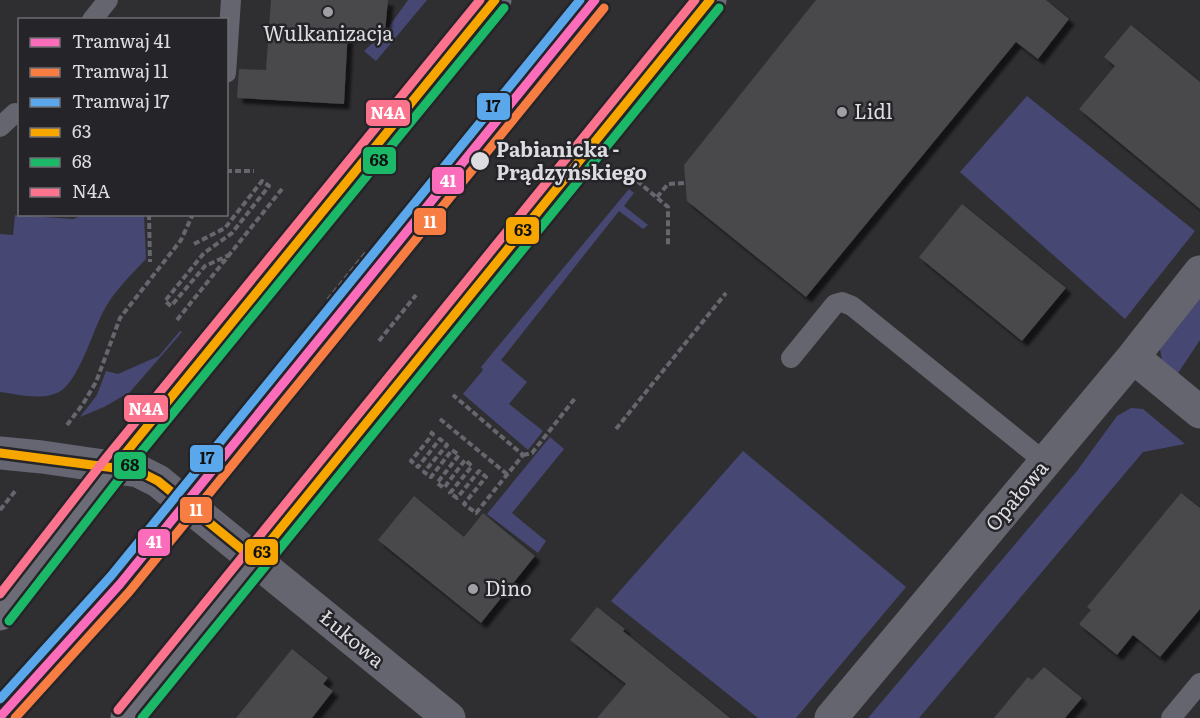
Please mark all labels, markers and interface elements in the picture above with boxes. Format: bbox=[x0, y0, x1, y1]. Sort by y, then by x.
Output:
marker: Wulkanizacja bbox=[321, 5, 335, 19]
place label: Wulkanizacja bbox=[263, 17, 393, 47]
legend bbox=[18, 18, 228, 216]
text: Tramwaj 41 bbox=[72, 27, 171, 54]
text: Tramwaj 11 bbox=[72, 57, 168, 84]
text: Tramwaj 17 bbox=[72, 87, 169, 114]
line badge: 17 bbox=[476, 92, 511, 121]
text: 17 bbox=[486, 93, 501, 117]
place label: Lidl bbox=[854, 95, 893, 125]
line badge: N4A bbox=[365, 99, 411, 127]
text: N4A bbox=[370, 100, 406, 124]
marker: Lidl bbox=[835, 105, 849, 119]
text: 63 bbox=[72, 117, 91, 144]
place label: Pabianicka - Prądzyńskiego bbox=[496, 133, 647, 186]
line badge: 68 bbox=[362, 146, 397, 175]
text: 68 bbox=[72, 147, 92, 174]
text: 68 bbox=[370, 147, 389, 171]
marker: Pabianicka - Prądzyńskiego bbox=[469, 150, 491, 172]
line badge: 41 bbox=[431, 166, 465, 195]
text: 41 bbox=[440, 168, 457, 192]
text: N4A bbox=[72, 177, 110, 204]
line badge: 11 bbox=[413, 207, 447, 236]
text: 11 bbox=[423, 209, 437, 233]
line badge: 63 bbox=[505, 216, 540, 245]
text: 63 bbox=[514, 217, 532, 241]
line badge: N4A bbox=[123, 394, 169, 423]
text: N4A bbox=[128, 396, 164, 420]
line badge: 17 bbox=[189, 444, 224, 473]
text: 17 bbox=[200, 445, 215, 469]
line badge: 68 bbox=[113, 451, 147, 480]
text: 68 bbox=[121, 452, 140, 476]
street label: Opałowa bbox=[977, 453, 1054, 537]
line badge: 11 bbox=[179, 496, 213, 524]
text: 11 bbox=[189, 497, 203, 521]
line badge: 41 bbox=[137, 528, 171, 557]
text: 41 bbox=[146, 529, 163, 553]
line badge: 63 bbox=[244, 538, 279, 566]
text: 63 bbox=[253, 539, 271, 563]
place label: Dino bbox=[485, 572, 532, 602]
marker: Dino bbox=[466, 582, 480, 596]
street label: Łukowa bbox=[314, 601, 392, 674]

